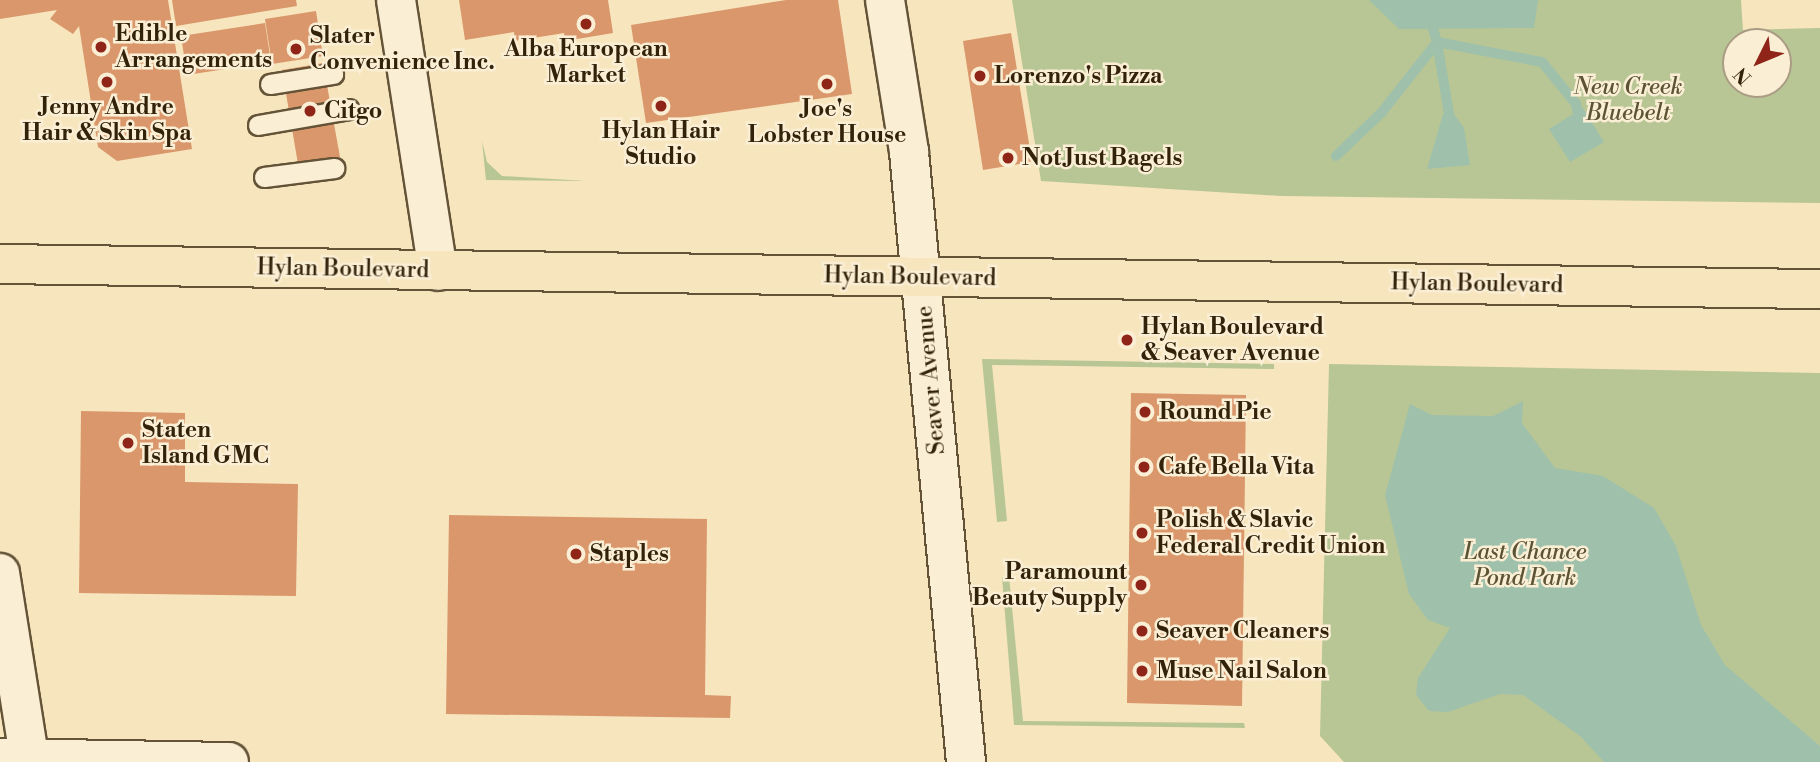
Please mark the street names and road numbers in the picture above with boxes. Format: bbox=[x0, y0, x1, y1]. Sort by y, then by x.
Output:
street label: Hylan Boulevard bbox=[256, 254, 430, 284]
street label: Hylan Boulevard bbox=[823, 262, 997, 292]
street label: Hylan Boulevard bbox=[1390, 269, 1564, 299]
street label: Seaver Avenue bbox=[911, 304, 951, 456]

